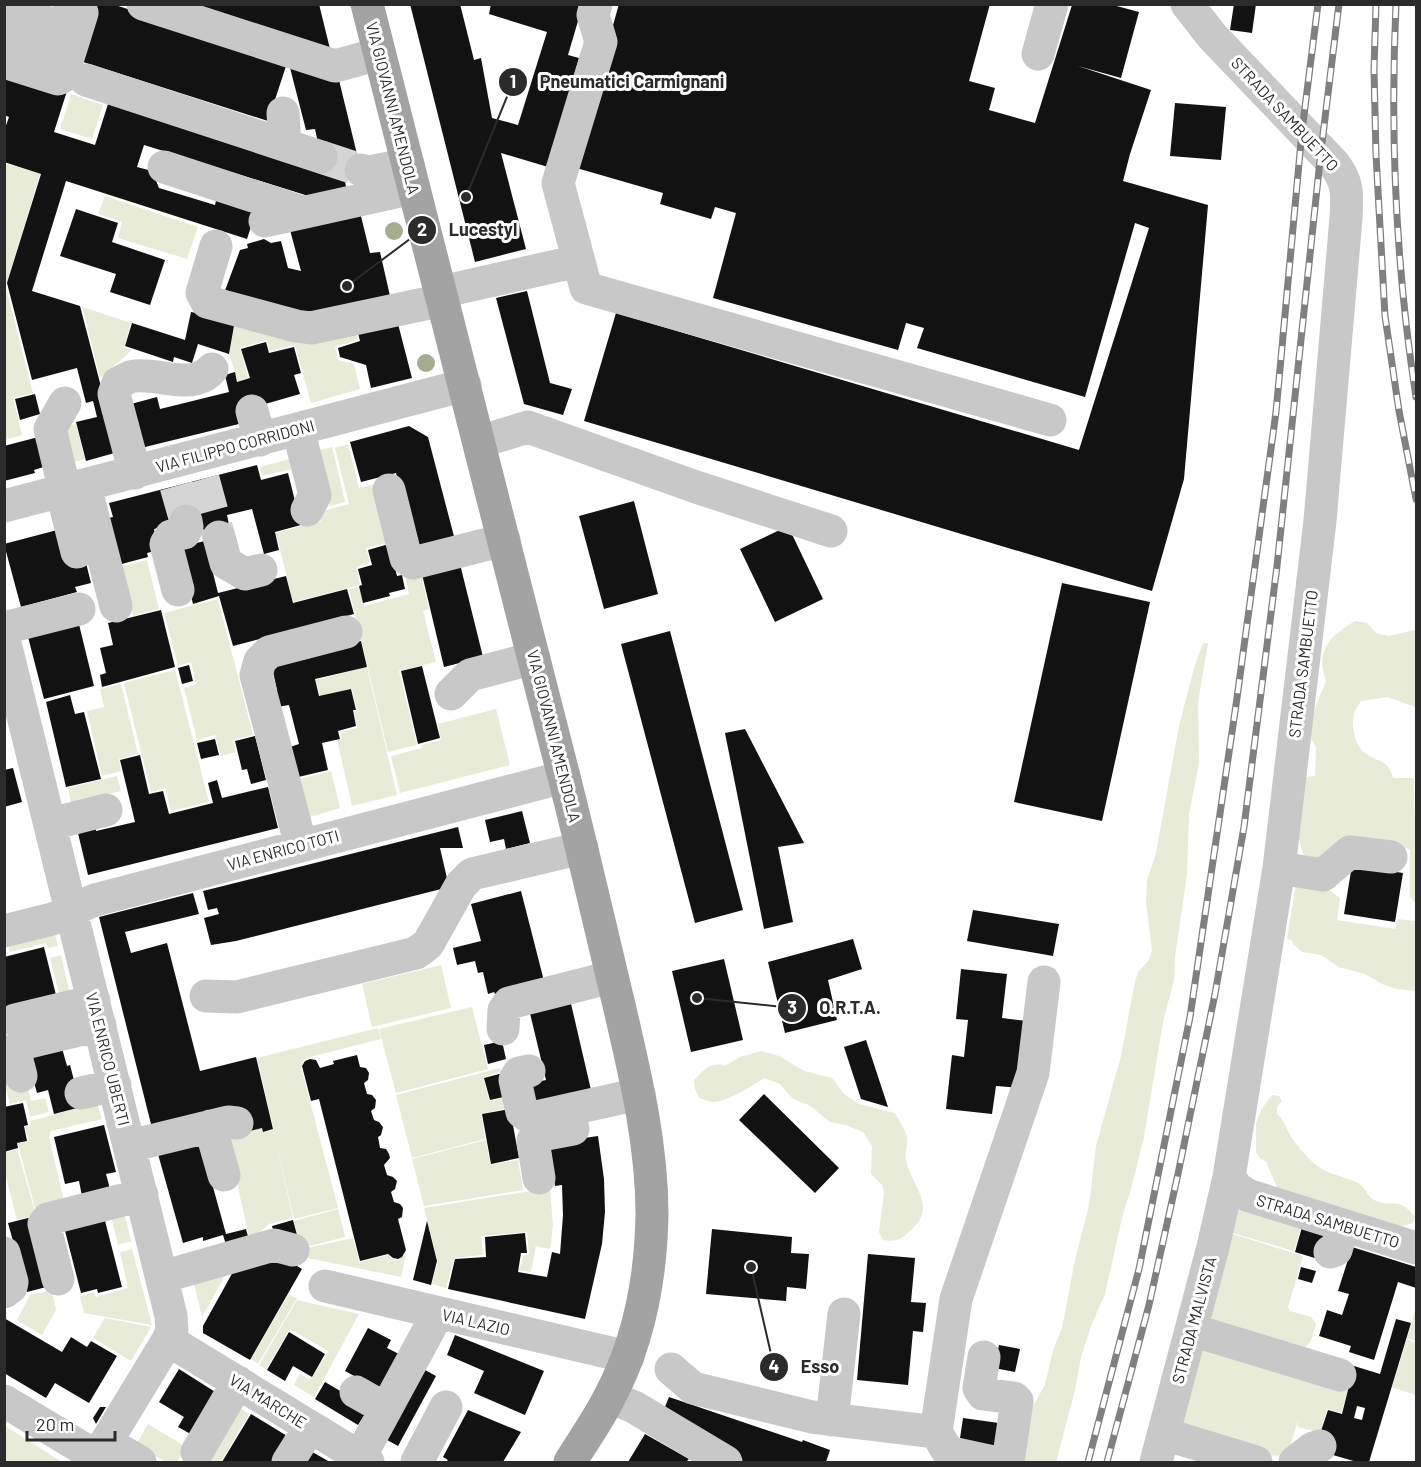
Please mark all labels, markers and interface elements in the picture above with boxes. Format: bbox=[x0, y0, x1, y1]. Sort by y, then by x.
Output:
street label: VIA GIOVANNI AMENDOLA bbox=[363, 20, 424, 197]
street label: STRADA SAMBUETTO bbox=[1228, 53, 1343, 174]
callout: Pneumatici Carmignani bbox=[498, 64, 737, 100]
text: 1 bbox=[510, 70, 516, 92]
text: Pneumatici Carmignani bbox=[540, 70, 724, 92]
callout: Lucestyl bbox=[407, 212, 529, 248]
text: 2 bbox=[417, 218, 427, 240]
text: Lucestyl bbox=[449, 218, 517, 240]
street label: VIA FILIPPO CORRIDONI bbox=[154, 415, 316, 476]
street label: STRADA SAMBUETTO bbox=[1284, 589, 1321, 739]
street label: VIA GIOVANNI AMENDOLA bbox=[524, 648, 585, 825]
street label: VIA ENRICO TOTI bbox=[225, 825, 341, 874]
street label: VIA ENRICO UBERTI bbox=[83, 990, 134, 1128]
callout: O.R.T.A. bbox=[777, 990, 893, 1026]
text: 3 bbox=[787, 996, 797, 1018]
text: O.R.T.A. bbox=[819, 996, 881, 1018]
street label: STRADA SAMBUETTO bbox=[1254, 1190, 1402, 1251]
street label: STRADA MALVISTA bbox=[1167, 1254, 1220, 1386]
street label: VIA LAZIO bbox=[440, 1304, 512, 1339]
callout: Esso bbox=[759, 1349, 851, 1385]
text: 4 bbox=[769, 1355, 780, 1377]
text: Esso bbox=[801, 1355, 839, 1377]
street label: VIA MARCHE bbox=[226, 1369, 310, 1432]
scale bar bbox=[27, 1404, 116, 1442]
text: 20 m bbox=[36, 1413, 74, 1435]

